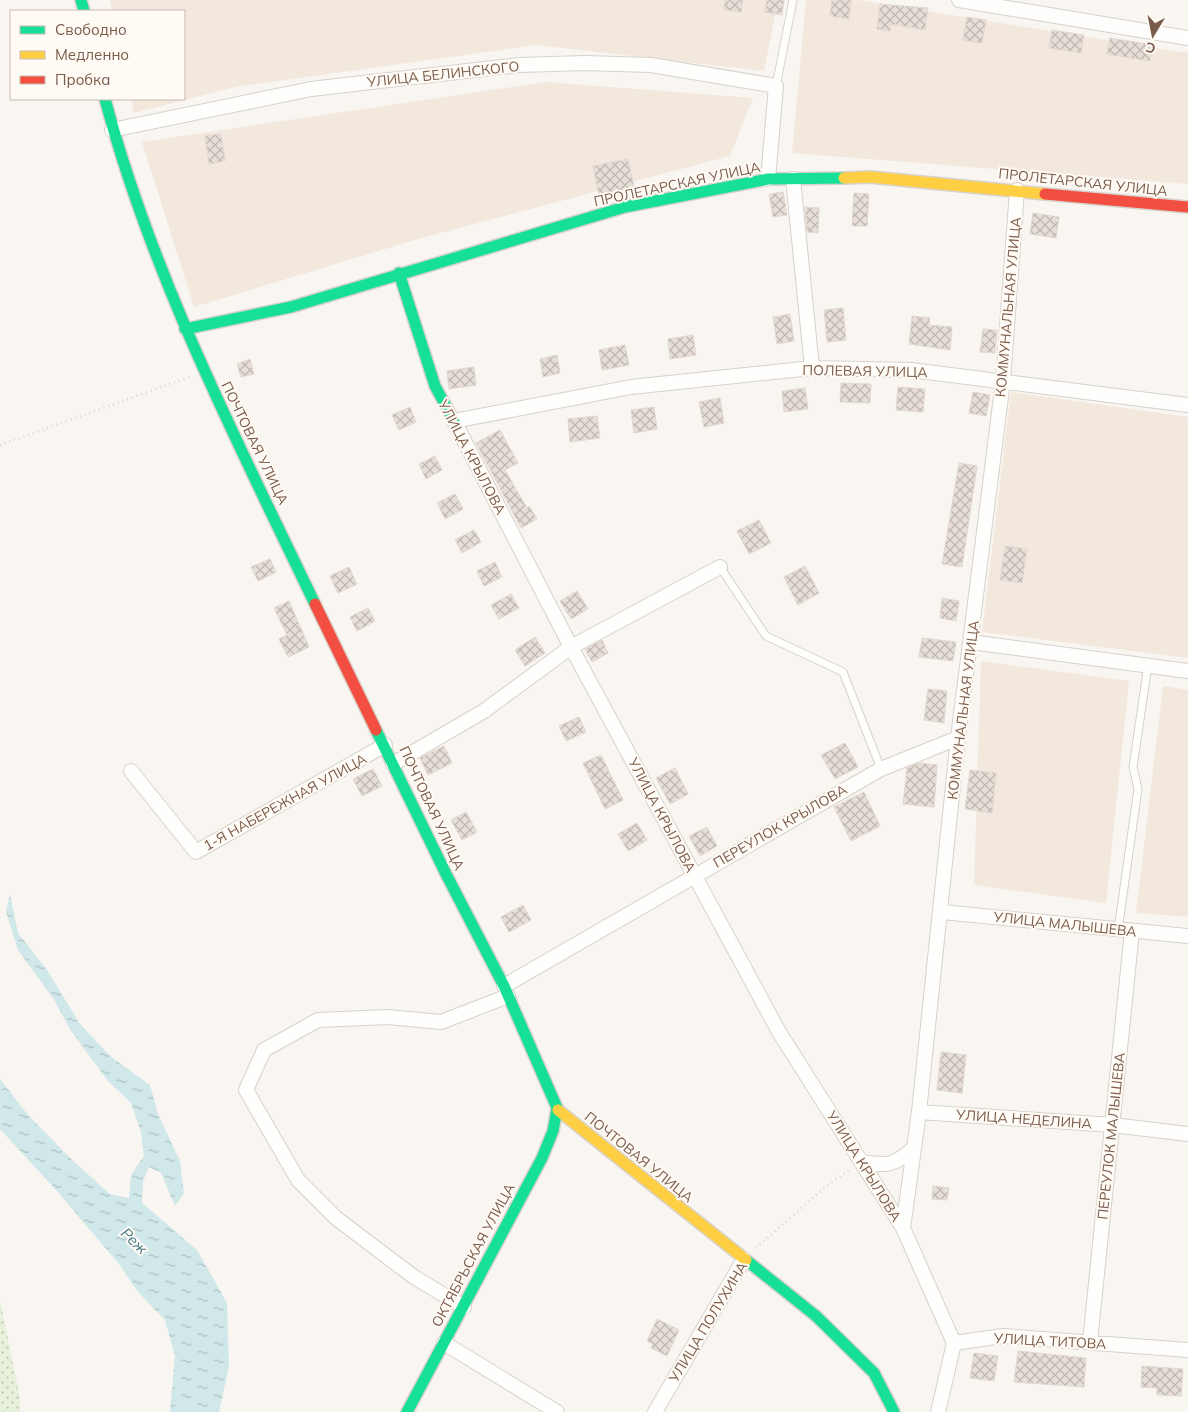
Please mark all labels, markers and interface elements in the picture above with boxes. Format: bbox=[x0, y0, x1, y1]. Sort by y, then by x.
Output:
legend bbox=[10, 10, 185, 100]
north arrow bbox=[1128, 10, 1178, 60]
text: Свободно bbox=[55, 20, 127, 39]
text: С bbox=[1144, 38, 1157, 57]
text: Медленно bbox=[55, 45, 129, 64]
street label: УЛИЦА БЕЛИНСКОГО bbox=[365, 57, 520, 91]
text: Пробка bbox=[55, 70, 110, 89]
street label: ПРОЛЕТАРСКАЯ УЛИЦА bbox=[592, 157, 763, 210]
street label: ПРОЛЕТАРСКАЯ УЛИЦА bbox=[998, 164, 1169, 200]
street label: КОММУНАЛЬНАЯ УЛИЦА bbox=[991, 216, 1025, 398]
street label: ПОЛЕВАЯ УЛИЦА bbox=[802, 361, 929, 381]
street label: ПОЧТОВАЯ УЛИЦА bbox=[217, 378, 293, 508]
street label: УЛИЦА КРЫЛОВА bbox=[434, 396, 510, 518]
street label: КОММУНАЛЬНАЯ УЛИЦА bbox=[943, 619, 983, 801]
street label: ПОЧТОВАЯ УЛИЦА bbox=[395, 743, 469, 874]
street label: 1-Я НАБЕРЕЖНАЯ УЛИЦА bbox=[200, 749, 370, 854]
street label: УЛИЦА КРЫЛОВА bbox=[624, 754, 700, 876]
street label: ПЕРЕУЛОК КРЫЛОВА bbox=[710, 780, 851, 872]
street label: УЛИЦА МАЛЫШЕВА bbox=[992, 907, 1138, 941]
street label: ПЕРЕУЛОК МАЛЫШЕВА bbox=[1093, 1051, 1129, 1221]
street label: УЛИЦА НЕДЕЛИНА bbox=[954, 1105, 1093, 1133]
street label: УЛИЦА КРЫЛОВА bbox=[822, 1106, 906, 1225]
street label: ПОЧТОВАЯ УЛИЦА bbox=[581, 1108, 698, 1207]
street label: ОКТЯБРЬСКАЯ УЛИЦА bbox=[427, 1179, 519, 1330]
water label: Реж bbox=[117, 1223, 152, 1259]
street label: УЛИЦА ПОЛУХИНА bbox=[664, 1258, 752, 1386]
street label: УЛИЦА ТИТОВА bbox=[992, 1329, 1108, 1353]

